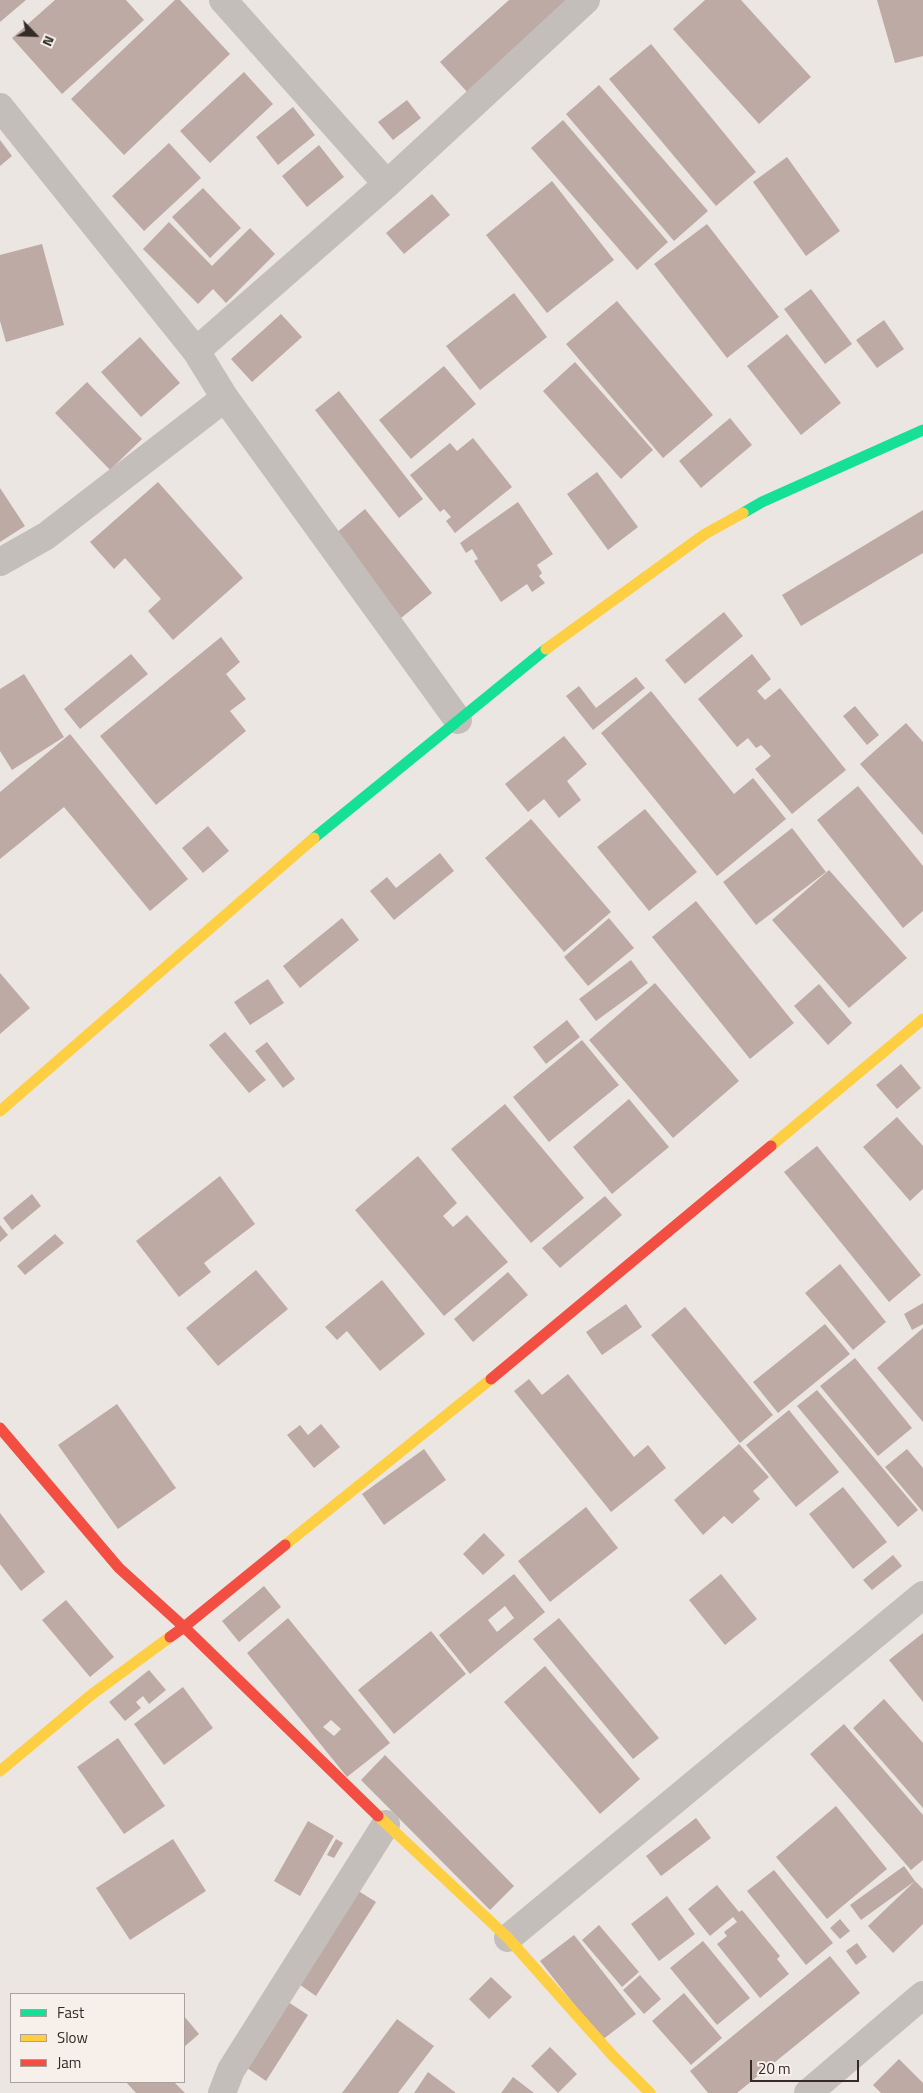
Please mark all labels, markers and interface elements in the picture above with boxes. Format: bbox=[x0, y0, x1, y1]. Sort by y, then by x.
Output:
north arrow bbox=[10, 10, 60, 60]
text: N bbox=[38, 33, 61, 50]
legend bbox=[10, 1993, 185, 2083]
text: Fast bbox=[57, 2001, 84, 2024]
text: Slow bbox=[57, 2026, 88, 2049]
scale bar bbox=[753, 2050, 862, 2082]
text: Jam bbox=[57, 2051, 81, 2074]
text: 20 m bbox=[758, 2057, 791, 2080]

